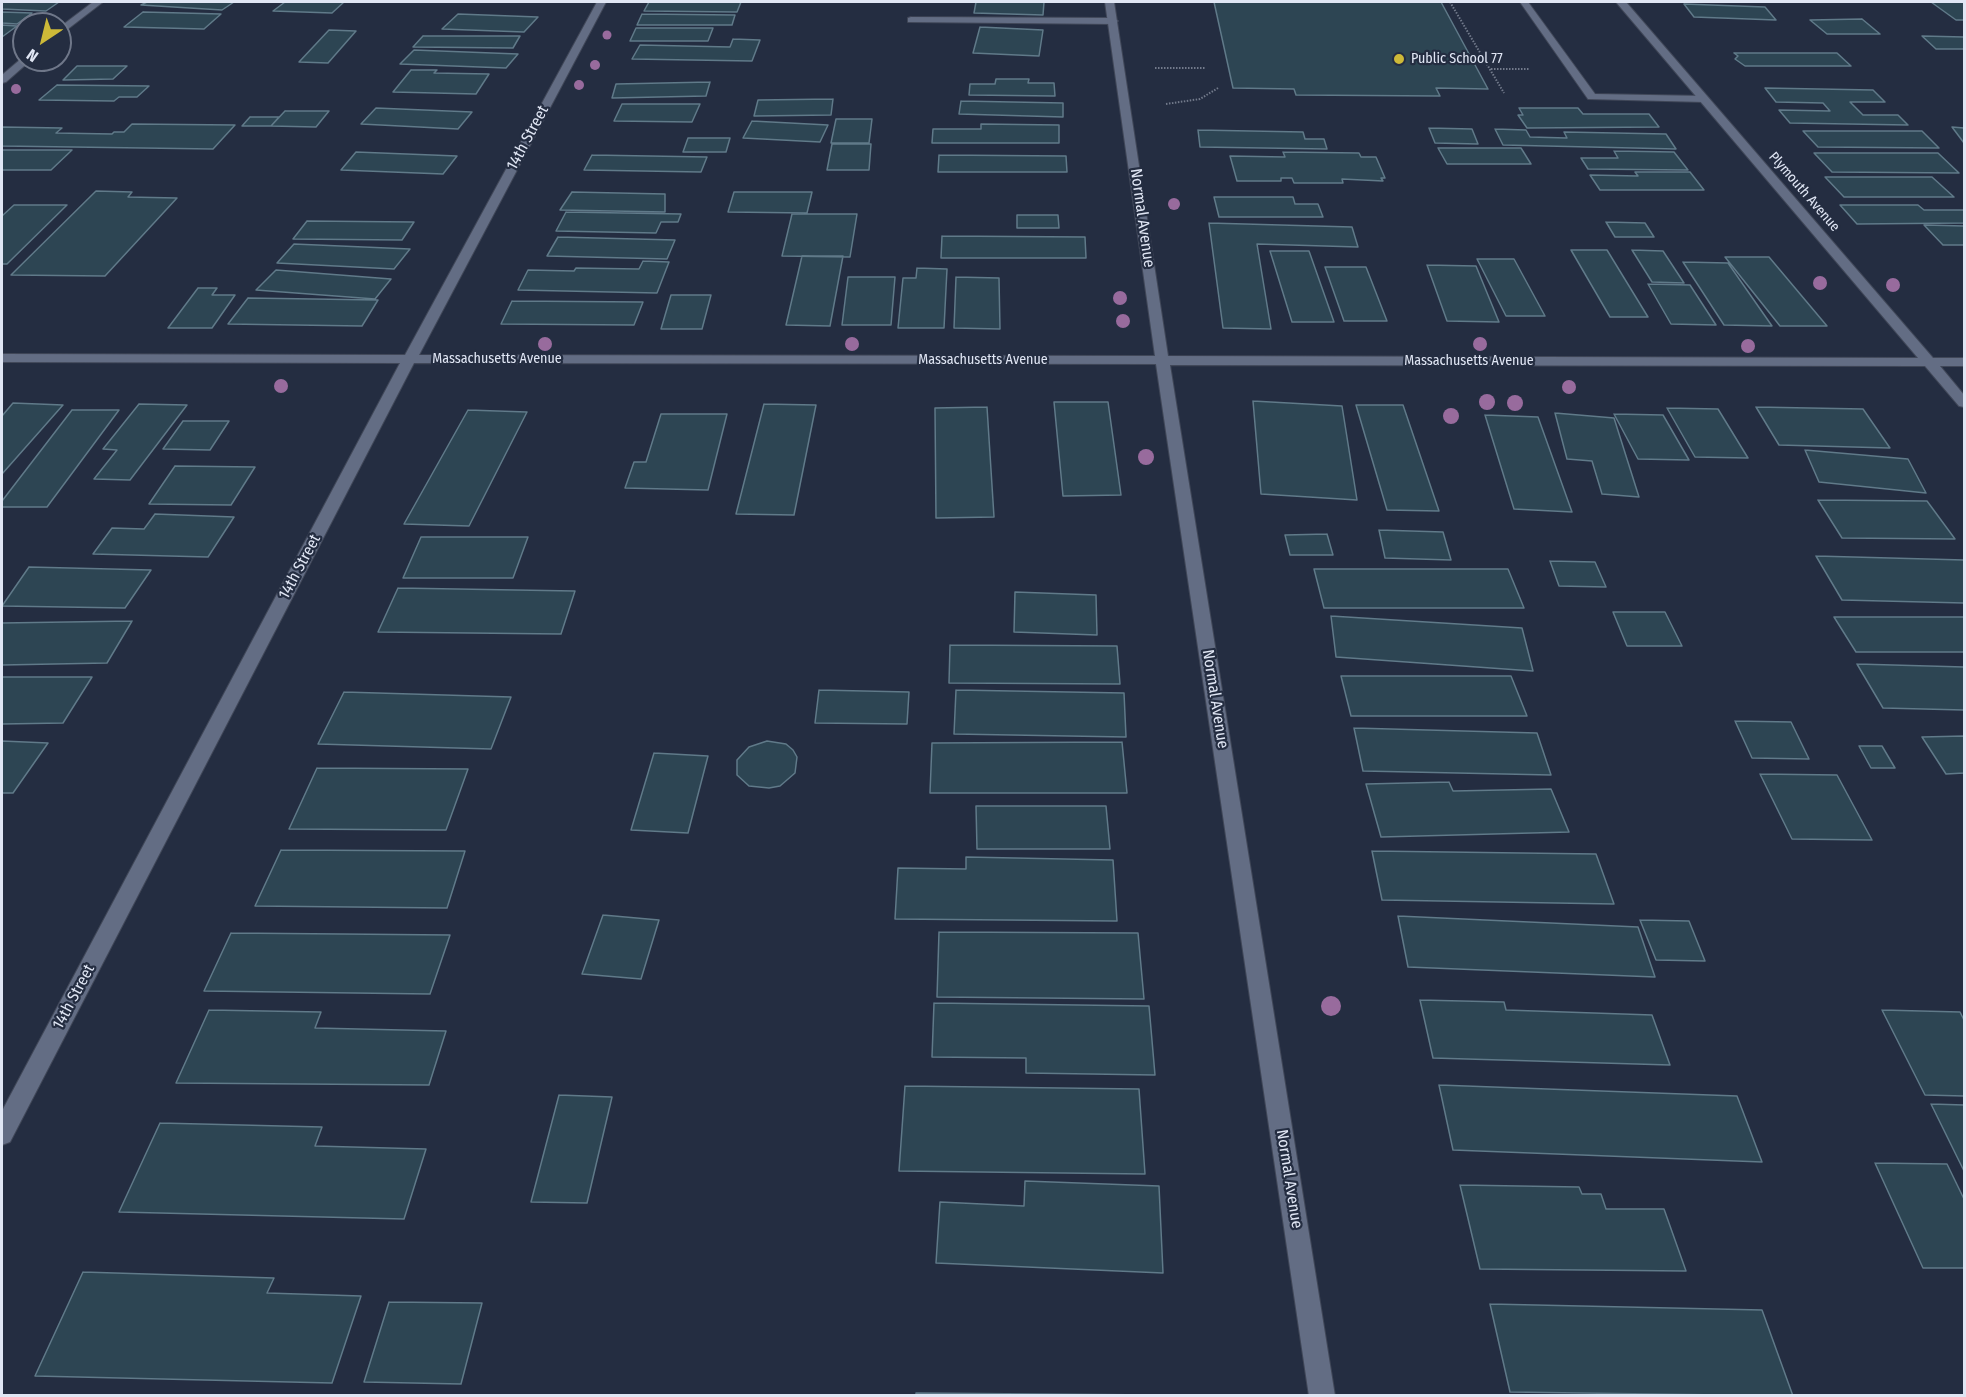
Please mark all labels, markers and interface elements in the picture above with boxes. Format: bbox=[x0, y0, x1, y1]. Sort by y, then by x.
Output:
north arrow bbox=[12, 12, 72, 72]
text: N bbox=[23, 45, 42, 66]
place label: Public School 77 bbox=[1411, 51, 1503, 67]
marker: Public School 77 bbox=[1392, 52, 1406, 66]
street label: 14th Street bbox=[503, 102, 553, 174]
street label: Plymouth Avenue bbox=[1765, 149, 1843, 235]
street label: Normal Avenue bbox=[1126, 167, 1158, 269]
street label: Massachusetts Avenue bbox=[432, 351, 562, 367]
street label: Massachusetts Avenue bbox=[918, 352, 1048, 368]
street label: Massachusetts Avenue bbox=[1404, 353, 1534, 369]
street label: 14th Street bbox=[275, 531, 325, 603]
street label: Normal Avenue bbox=[1198, 648, 1232, 750]
street label: 14th Street bbox=[49, 961, 99, 1033]
street label: Normal Avenue bbox=[1272, 1128, 1306, 1230]

